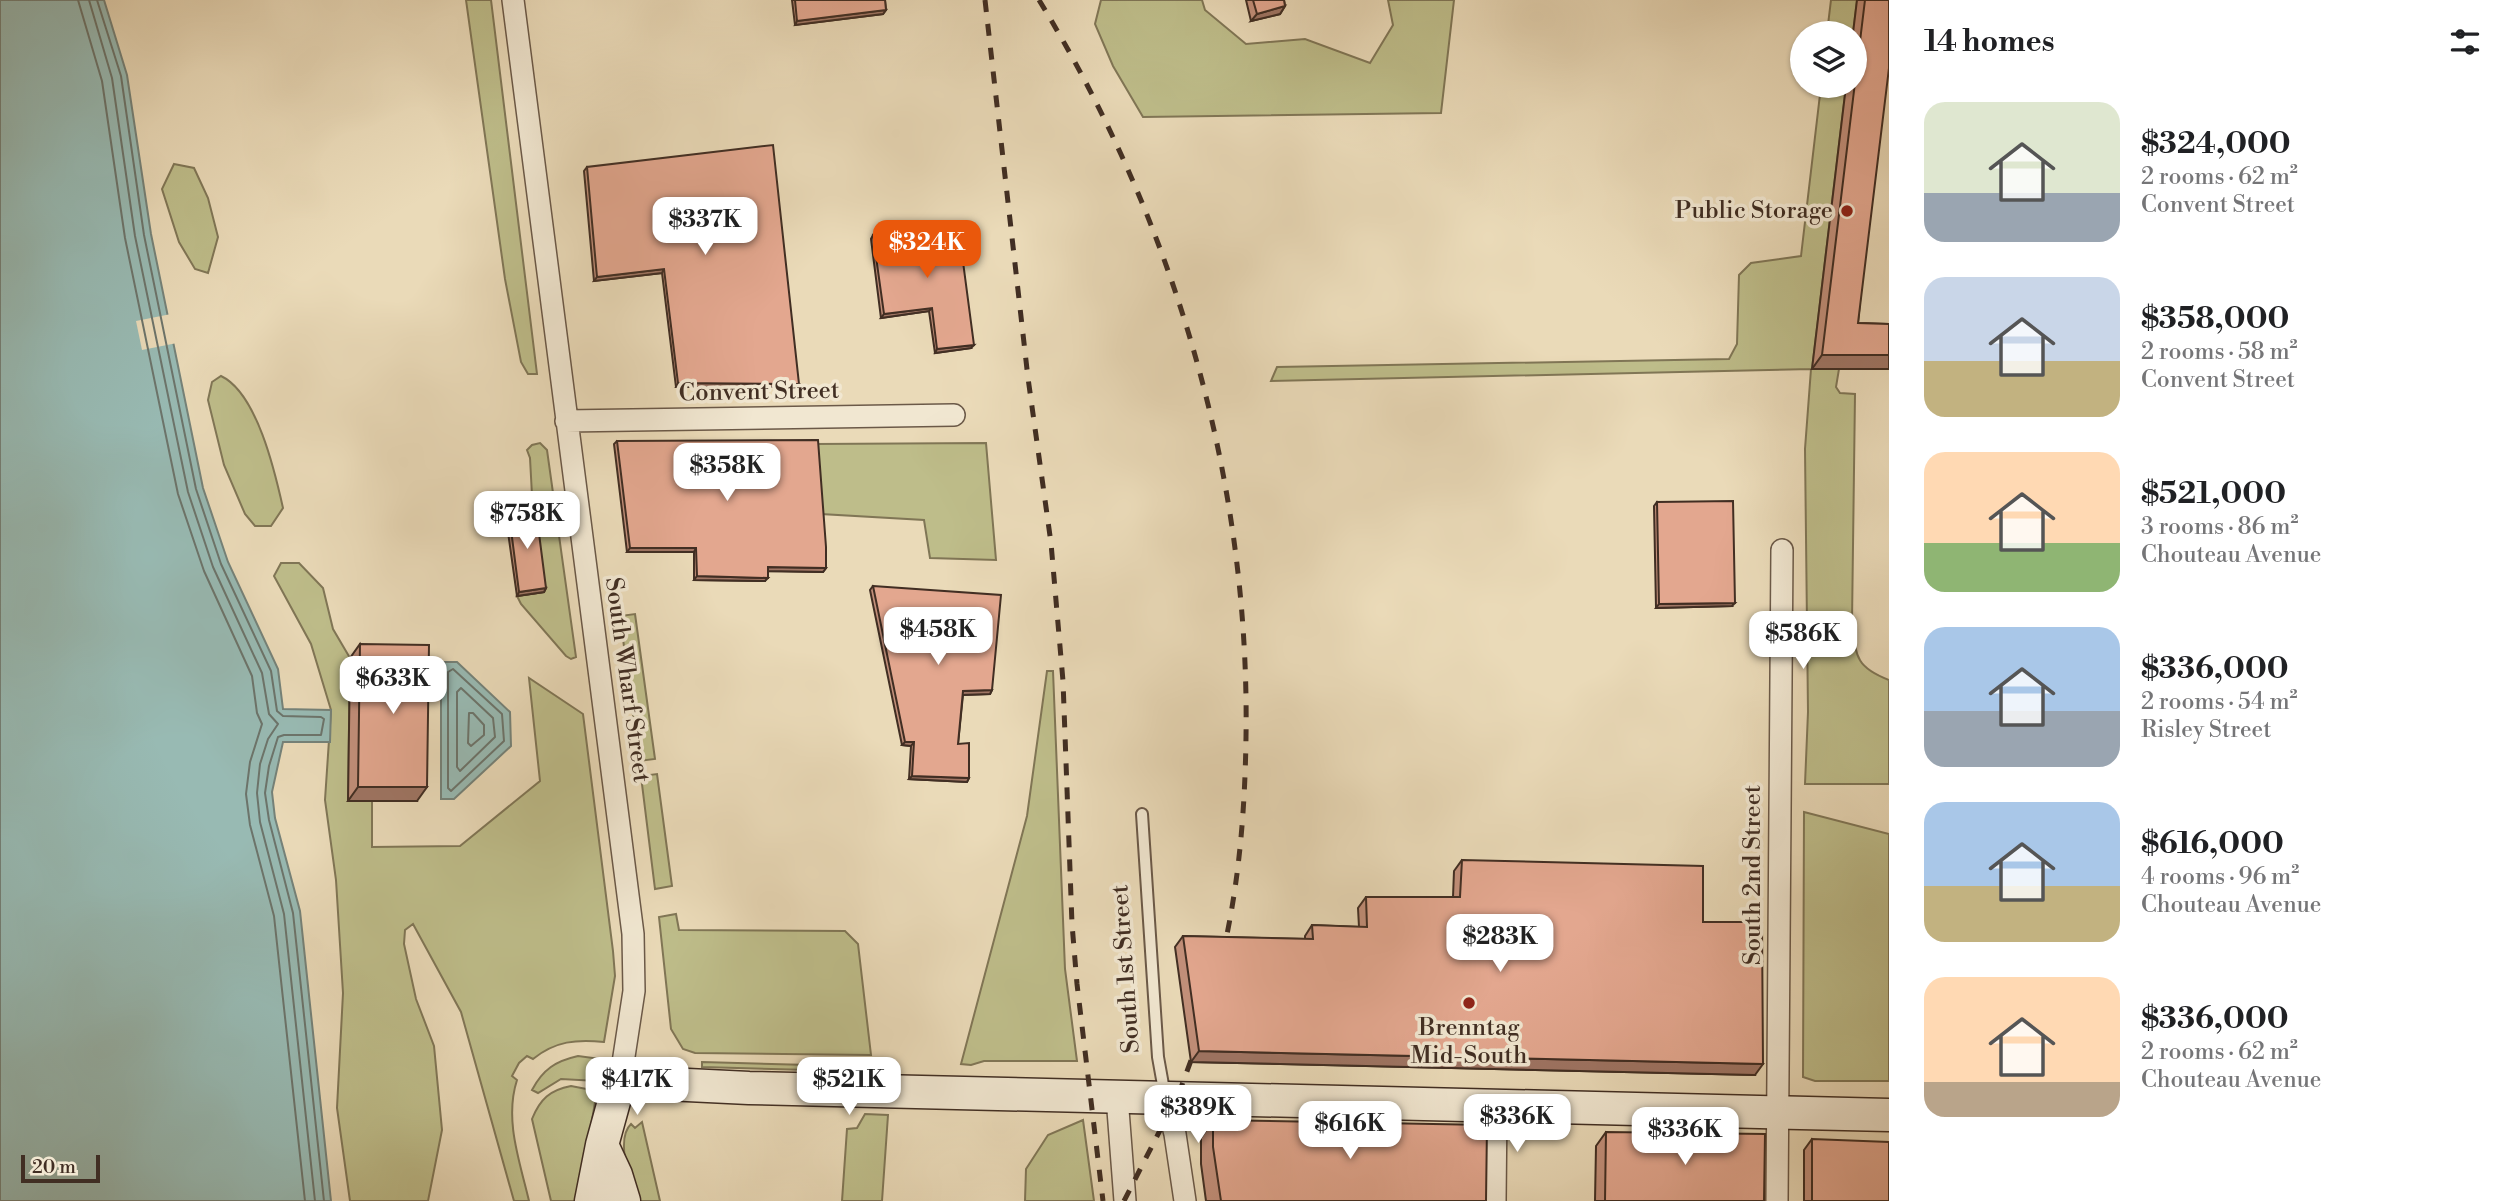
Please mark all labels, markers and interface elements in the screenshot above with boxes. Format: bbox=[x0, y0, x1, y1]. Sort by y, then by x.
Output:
map controls bbox=[1790, 21, 1867, 98]
button: layers bbox=[1790, 21, 1867, 98]
text: 14 homes bbox=[1924, 23, 2055, 61]
icon: filters bbox=[2446, 23, 2484, 61]
text: $324,000 bbox=[2141, 125, 2291, 163]
icon: home bbox=[1980, 130, 2064, 214]
text: 2 rooms · 62 m² bbox=[2141, 163, 2298, 191]
text: Convent Street bbox=[2141, 191, 2295, 219]
place label: Public Storage bbox=[1675, 196, 1833, 226]
pin: $337K bbox=[656, 198, 754, 257]
marker: Public Storage bbox=[1839, 203, 1855, 219]
text: $337K bbox=[668, 206, 742, 234]
pin: $324K bbox=[878, 220, 976, 280]
text: $324K bbox=[889, 229, 965, 257]
text: $358,000 bbox=[2141, 300, 2289, 338]
icon: home bbox=[1980, 305, 2064, 389]
text: 2 rooms · 58 m² bbox=[2141, 338, 2298, 366]
text: Convent Street bbox=[2141, 366, 2295, 394]
street label: Convent Street bbox=[678, 376, 840, 408]
pin: $358K bbox=[678, 444, 776, 503]
text: $358K bbox=[689, 452, 765, 480]
text: $521,000 bbox=[2141, 475, 2286, 513]
icon: home bbox=[1980, 480, 2064, 564]
pin: $758K bbox=[478, 491, 576, 551]
text: $758K bbox=[490, 500, 564, 528]
text: 3 rooms · 86 m² bbox=[2141, 513, 2298, 541]
text: Chouteau Avenue bbox=[2141, 541, 2321, 569]
street label: South Wharf Street bbox=[598, 575, 656, 785]
pin: $458K bbox=[889, 608, 987, 667]
pin: $586K bbox=[1754, 612, 1852, 671]
text: $458K bbox=[900, 616, 976, 644]
text: $586K bbox=[1765, 620, 1841, 648]
text: $336,000 bbox=[2141, 650, 2289, 688]
icon: home bbox=[1980, 655, 2064, 739]
pin: $633K bbox=[344, 656, 442, 716]
text: $633K bbox=[356, 665, 430, 693]
text: 2 rooms · 54 m² bbox=[2141, 688, 2298, 716]
text: Risley Street bbox=[2141, 716, 2271, 744]
street label: South 2nd Street bbox=[1738, 784, 1768, 965]
text: $616,000 bbox=[2141, 825, 2284, 863]
icon: home bbox=[1980, 830, 2064, 914]
text: 4 rooms · 96 m² bbox=[2141, 863, 2299, 891]
street label: South 1st Street bbox=[1105, 883, 1147, 1054]
text: Chouteau Avenue bbox=[2141, 891, 2321, 919]
pin: $283K bbox=[1451, 914, 1549, 974]
text: $283K bbox=[1462, 923, 1538, 951]
marker: Brenntag Mid-South bbox=[1461, 995, 1477, 1011]
text: $336,000 bbox=[2141, 1000, 2289, 1038]
icon: home bbox=[1980, 1005, 2064, 1089]
place label: Brenntag Mid-South bbox=[1411, 1013, 1527, 1071]
text: 2 rooms · 62 m² bbox=[2141, 1038, 2298, 1066]
pin: $417K bbox=[588, 1058, 686, 1117]
pin: $521K bbox=[800, 1058, 898, 1117]
text: $417K bbox=[602, 1066, 672, 1094]
text: $521K bbox=[813, 1066, 885, 1094]
text: Chouteau Avenue bbox=[2141, 1066, 2321, 1094]
pin: $389K bbox=[1149, 1086, 1247, 1145]
text: $389K bbox=[1160, 1094, 1236, 1122]
pin: $336K bbox=[1468, 1094, 1566, 1154]
pin: $616K bbox=[1301, 1102, 1399, 1161]
text: $336K bbox=[1480, 1103, 1554, 1131]
pin: $336K bbox=[1636, 1108, 1734, 1167]
text: $616K bbox=[1315, 1110, 1385, 1138]
text: $336K bbox=[1648, 1116, 1722, 1144]
scale bar bbox=[21, 1152, 100, 1184]
text: 20 m bbox=[32, 1155, 76, 1179]

